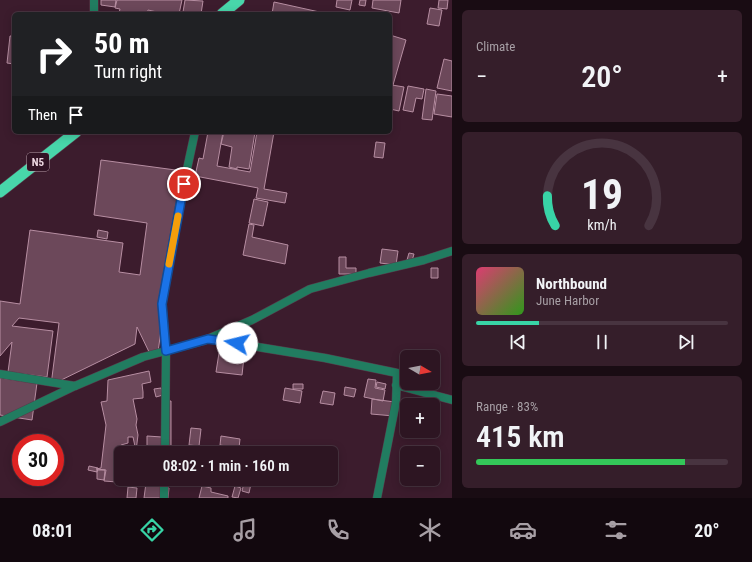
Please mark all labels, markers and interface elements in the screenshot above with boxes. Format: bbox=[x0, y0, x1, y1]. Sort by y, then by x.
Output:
text: 50 m bbox=[94, 27, 150, 60]
icon: right bbox=[28, 28, 80, 80]
text: Climate bbox=[476, 39, 515, 54]
text: 20° bbox=[581, 59, 623, 94]
text: Turn right bbox=[94, 61, 162, 82]
text: − bbox=[476, 64, 487, 89]
text: + bbox=[717, 64, 728, 89]
icon: arrive bbox=[65, 104, 87, 126]
text: Then bbox=[28, 106, 57, 124]
road number: N5 bbox=[27, 153, 49, 171]
pin bbox=[167, 167, 201, 201]
text: 19 bbox=[581, 170, 623, 219]
icon: arrive bbox=[173, 173, 195, 195]
text: km/h bbox=[587, 217, 617, 233]
text: Northbound bbox=[536, 275, 607, 293]
text: June Harbor bbox=[536, 293, 599, 308]
position arrow bbox=[216, 322, 258, 364]
icon: previous bbox=[507, 331, 529, 353]
icon: pause bbox=[591, 331, 613, 353]
icon: next bbox=[675, 331, 697, 353]
north arrow bbox=[400, 350, 440, 390]
map controls bbox=[400, 350, 440, 486]
button: + bbox=[400, 398, 440, 438]
text: Range · 83% bbox=[476, 399, 538, 414]
text: 415 km bbox=[476, 419, 565, 454]
speed limit sign: 30 bbox=[12, 434, 64, 486]
button: − bbox=[400, 446, 440, 486]
text: 08:02 · 1 min · 160 m bbox=[163, 457, 289, 475]
icon: directions bbox=[138, 516, 166, 544]
icon: music bbox=[231, 516, 259, 544]
icon: phone bbox=[324, 516, 352, 544]
icon: climate bbox=[416, 516, 444, 544]
icon: car bbox=[509, 516, 537, 544]
icon: filters bbox=[602, 516, 630, 544]
text: 08:01 bbox=[32, 520, 74, 541]
text: 20° bbox=[694, 520, 720, 541]

